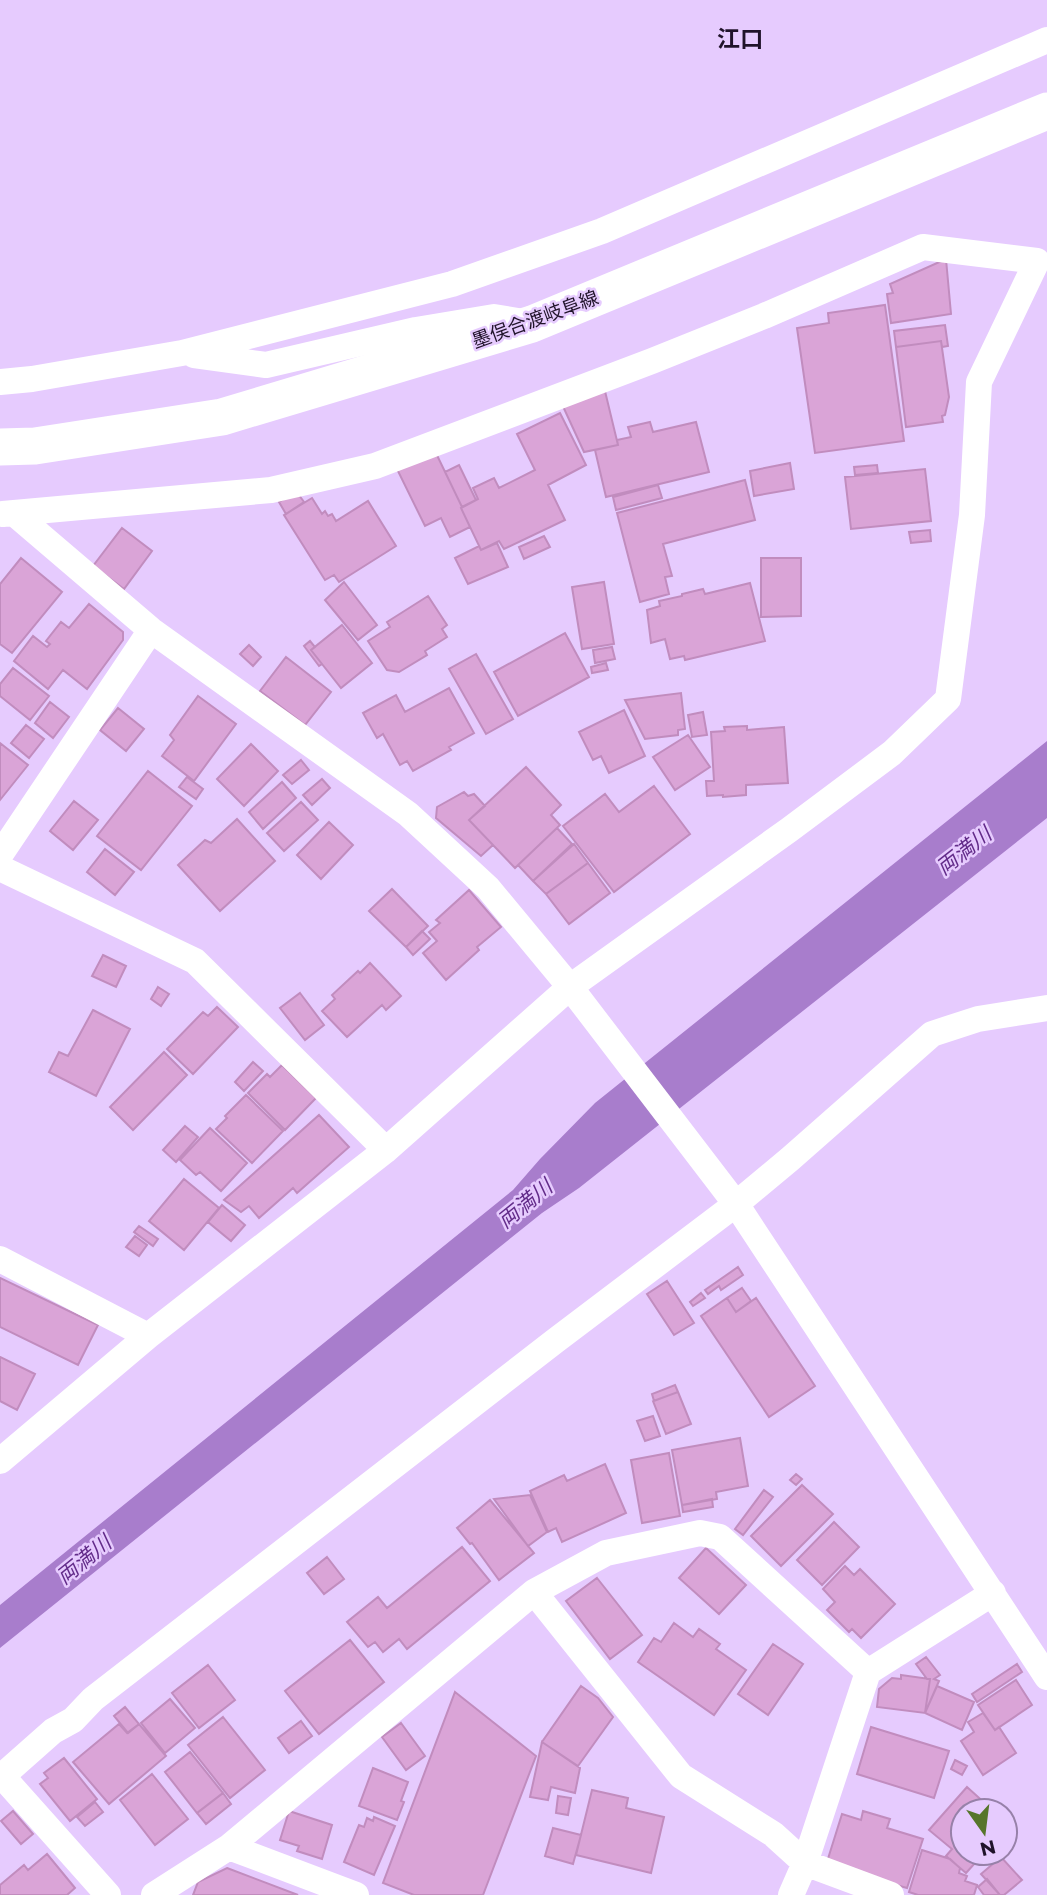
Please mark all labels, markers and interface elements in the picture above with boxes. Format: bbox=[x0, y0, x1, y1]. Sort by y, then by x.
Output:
district label: 江口 bbox=[717, 25, 763, 53]
street label: 墨俣合渡岐阜線 bbox=[469, 286, 602, 353]
water label: 両満川 bbox=[931, 820, 998, 880]
water label: 両満川 bbox=[492, 1173, 559, 1233]
water label: 両満川 bbox=[51, 1529, 118, 1589]
north arrow bbox=[949, 1797, 1019, 1867]
text: N bbox=[978, 1835, 998, 1861]

